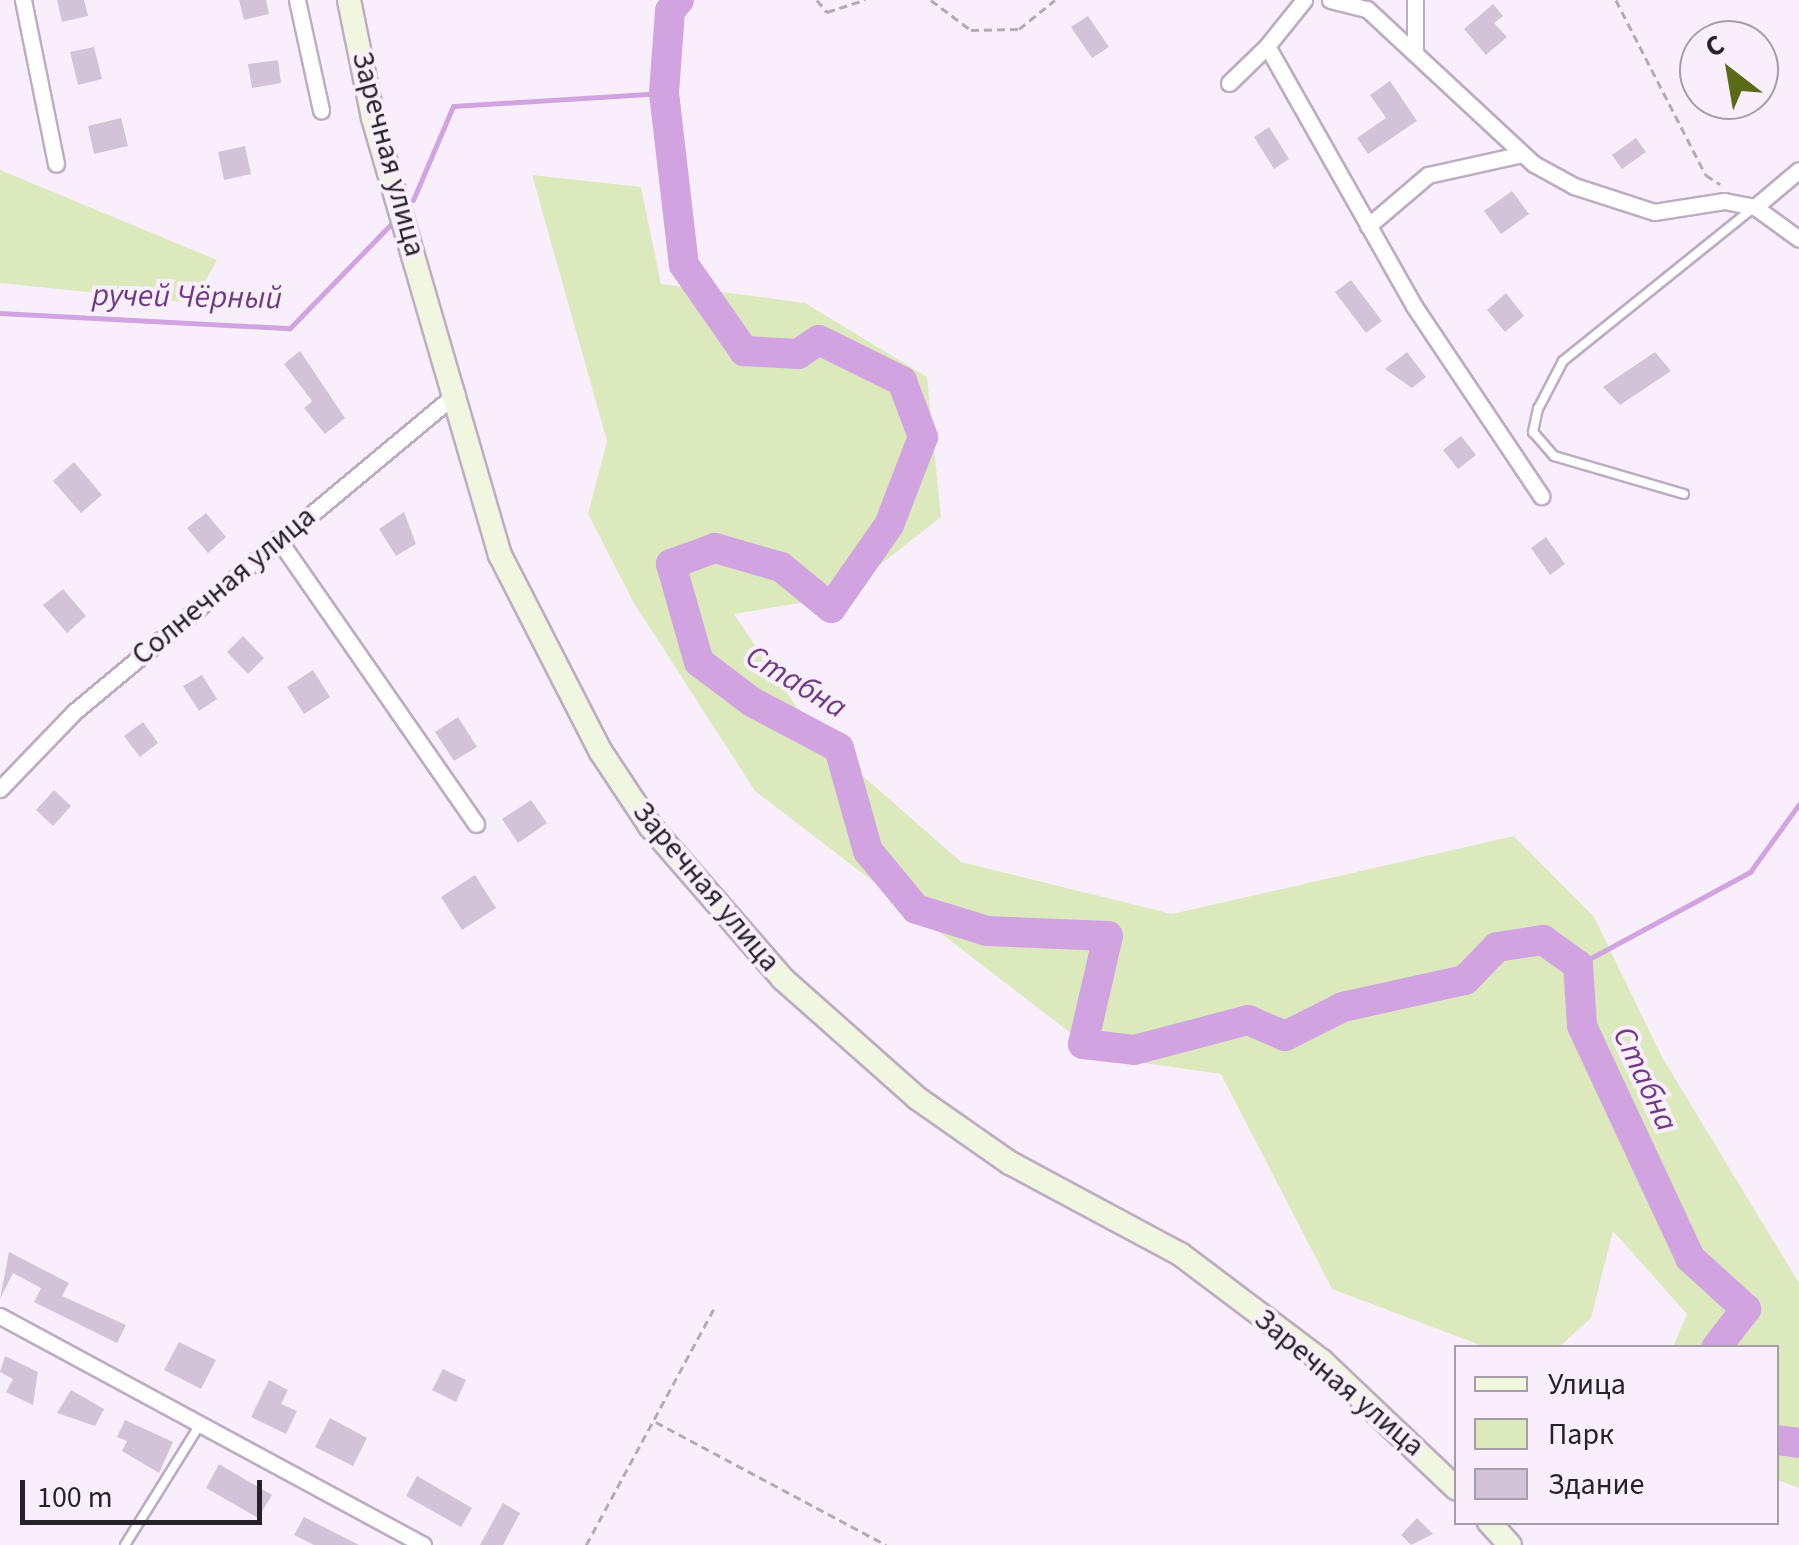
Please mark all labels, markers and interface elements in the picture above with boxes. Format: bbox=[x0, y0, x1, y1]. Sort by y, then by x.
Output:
north arrow bbox=[1679, 20, 1779, 120]
text: С bbox=[1697, 25, 1732, 67]
street label: Заречная улица bbox=[343, 48, 433, 260]
water label: ручей Чёрный bbox=[92, 276, 282, 318]
street label: Солнечная улица bbox=[125, 499, 323, 673]
water label: Стабна bbox=[739, 637, 853, 727]
street label: Заречная улица bbox=[625, 795, 787, 979]
water label: Стабна bbox=[1604, 1021, 1686, 1137]
street label: Заречная улица bbox=[1247, 1302, 1431, 1464]
legend bbox=[1454, 1345, 1779, 1525]
text: Улица bbox=[1548, 1363, 1626, 1406]
text: Парк bbox=[1548, 1413, 1614, 1456]
scale bar bbox=[25, 1460, 268, 1522]
text: Здание bbox=[1548, 1463, 1644, 1506]
text: 100 m bbox=[37, 1476, 113, 1519]

